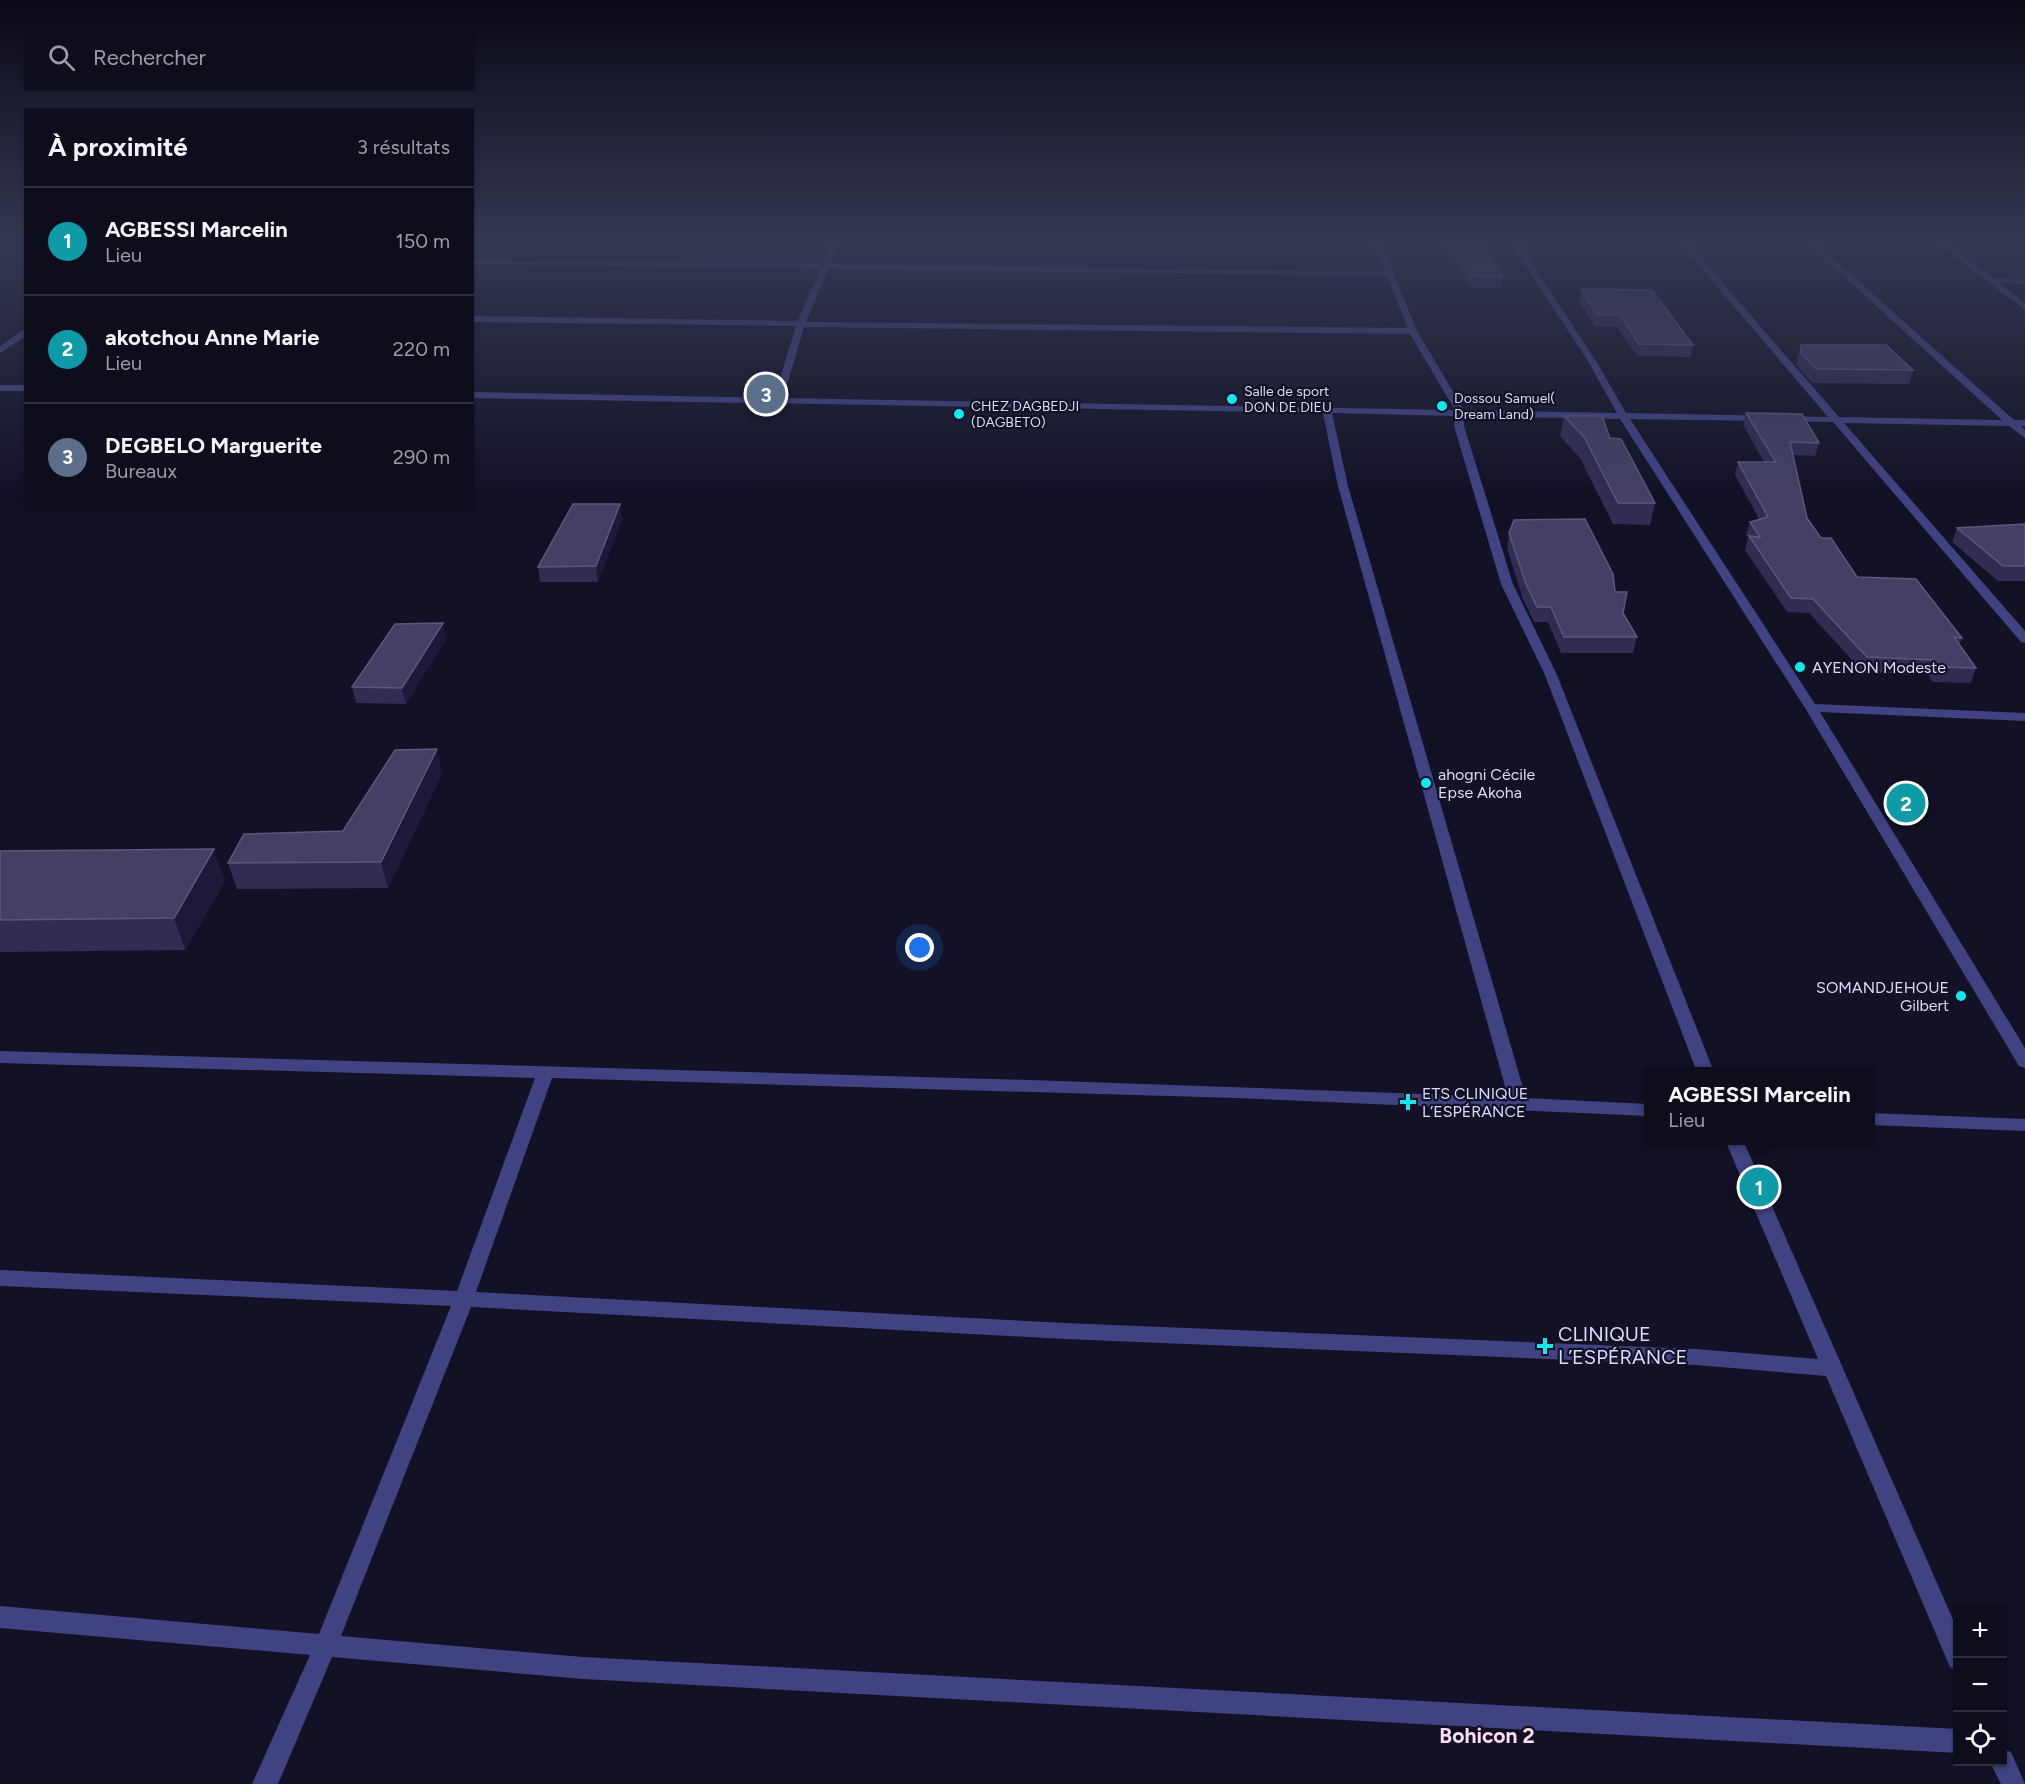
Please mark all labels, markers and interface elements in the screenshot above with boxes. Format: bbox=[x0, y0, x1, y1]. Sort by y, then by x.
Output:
search box bbox=[24, 24, 474, 90]
icon: search bbox=[45, 41, 78, 74]
text: Rechercher bbox=[93, 44, 206, 71]
text: À proximité bbox=[48, 131, 188, 163]
text: 3 résultats bbox=[357, 135, 450, 159]
text: AGBESSI Marcelin bbox=[105, 216, 288, 243]
text: 1 bbox=[63, 229, 72, 253]
text: 150 m bbox=[395, 229, 450, 253]
text: Lieu bbox=[105, 243, 142, 267]
text: akotchou Anne Marie bbox=[105, 324, 319, 351]
text: 2 bbox=[62, 337, 73, 361]
text: 220 m bbox=[393, 337, 450, 361]
text: Lieu bbox=[105, 351, 142, 375]
pin: 3 bbox=[746, 372, 786, 416]
place label: Salle de sport DON DE DIEU bbox=[1244, 383, 1332, 416]
place label: Dossou Samuel( Dream Land) bbox=[1454, 390, 1555, 423]
marker: Salle de sport DON DE DIEU bbox=[1225, 392, 1239, 406]
place label: CHEZ DAGBEDJI (DAGBETO) bbox=[971, 398, 1079, 431]
marker: Dossou Samuel( Dream Land) bbox=[1435, 399, 1449, 413]
marker: CHEZ DAGBEDJI (DAGBETO) bbox=[952, 407, 966, 421]
text: DEGBELO Marguerite bbox=[105, 432, 322, 459]
text: 3 bbox=[62, 445, 73, 469]
text: 290 m bbox=[393, 445, 450, 469]
text: Bureaux bbox=[105, 459, 177, 483]
place label: AYENON Modeste bbox=[1812, 658, 1946, 677]
marker: AYENON Modeste bbox=[1793, 660, 1807, 674]
place label: ahogni Cécile Epse Akoha bbox=[1438, 765, 1536, 802]
marker: ahogni Cécile Epse Akoha bbox=[1419, 776, 1433, 790]
pin: 2 bbox=[1886, 780, 1926, 826]
your location bbox=[905, 933, 934, 962]
place label: SOMANDJEHOUE Gilbert bbox=[1816, 978, 1949, 1015]
marker: SOMANDJEHOUE Gilbert bbox=[1954, 989, 1968, 1003]
popup bbox=[1644, 1067, 1875, 1145]
text: AGBESSI Marcelin bbox=[1668, 1081, 1851, 1108]
place label: ETS CLINIQUE L’ESPÉRANCE bbox=[1422, 1084, 1528, 1121]
marker: ETS CLINIQUE L’ESPÉRANCE bbox=[1399, 1093, 1417, 1111]
text: Lieu bbox=[1668, 1108, 1705, 1132]
pin: 1 bbox=[1740, 1164, 1778, 1210]
place label: CLINIQUE L’ESPÉRANCE bbox=[1558, 1322, 1687, 1369]
marker: CLINIQUE L’ESPÉRANCE bbox=[1536, 1337, 1554, 1355]
map controls bbox=[1953, 1604, 2007, 1766]
button: + bbox=[1953, 1604, 2007, 1658]
button: − bbox=[1953, 1658, 2007, 1712]
button: locate bbox=[1953, 1712, 2007, 1766]
district label: Bohicon 2 bbox=[1439, 1723, 1535, 1748]

